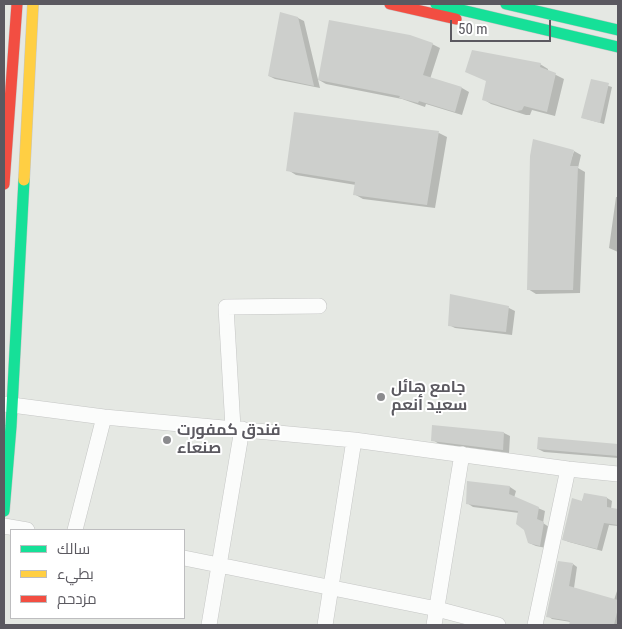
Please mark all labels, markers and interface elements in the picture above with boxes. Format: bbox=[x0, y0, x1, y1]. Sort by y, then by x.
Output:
scale bar bbox=[452, 10, 553, 42]
text: 50 m bbox=[458, 20, 488, 38]
place label: جامع هائل سعيد أنعم bbox=[391, 378, 467, 416]
marker: جامع هائل سعيد أنعم bbox=[375, 391, 387, 403]
place label: فندق كمفورت صنعاء bbox=[177, 421, 281, 459]
marker: فندق كمفورت صنعاء bbox=[161, 434, 173, 446]
legend bbox=[10, 529, 185, 619]
text: سالك bbox=[57, 540, 90, 558]
text: بطيء bbox=[57, 565, 94, 583]
text: مزدحم bbox=[57, 590, 97, 608]

